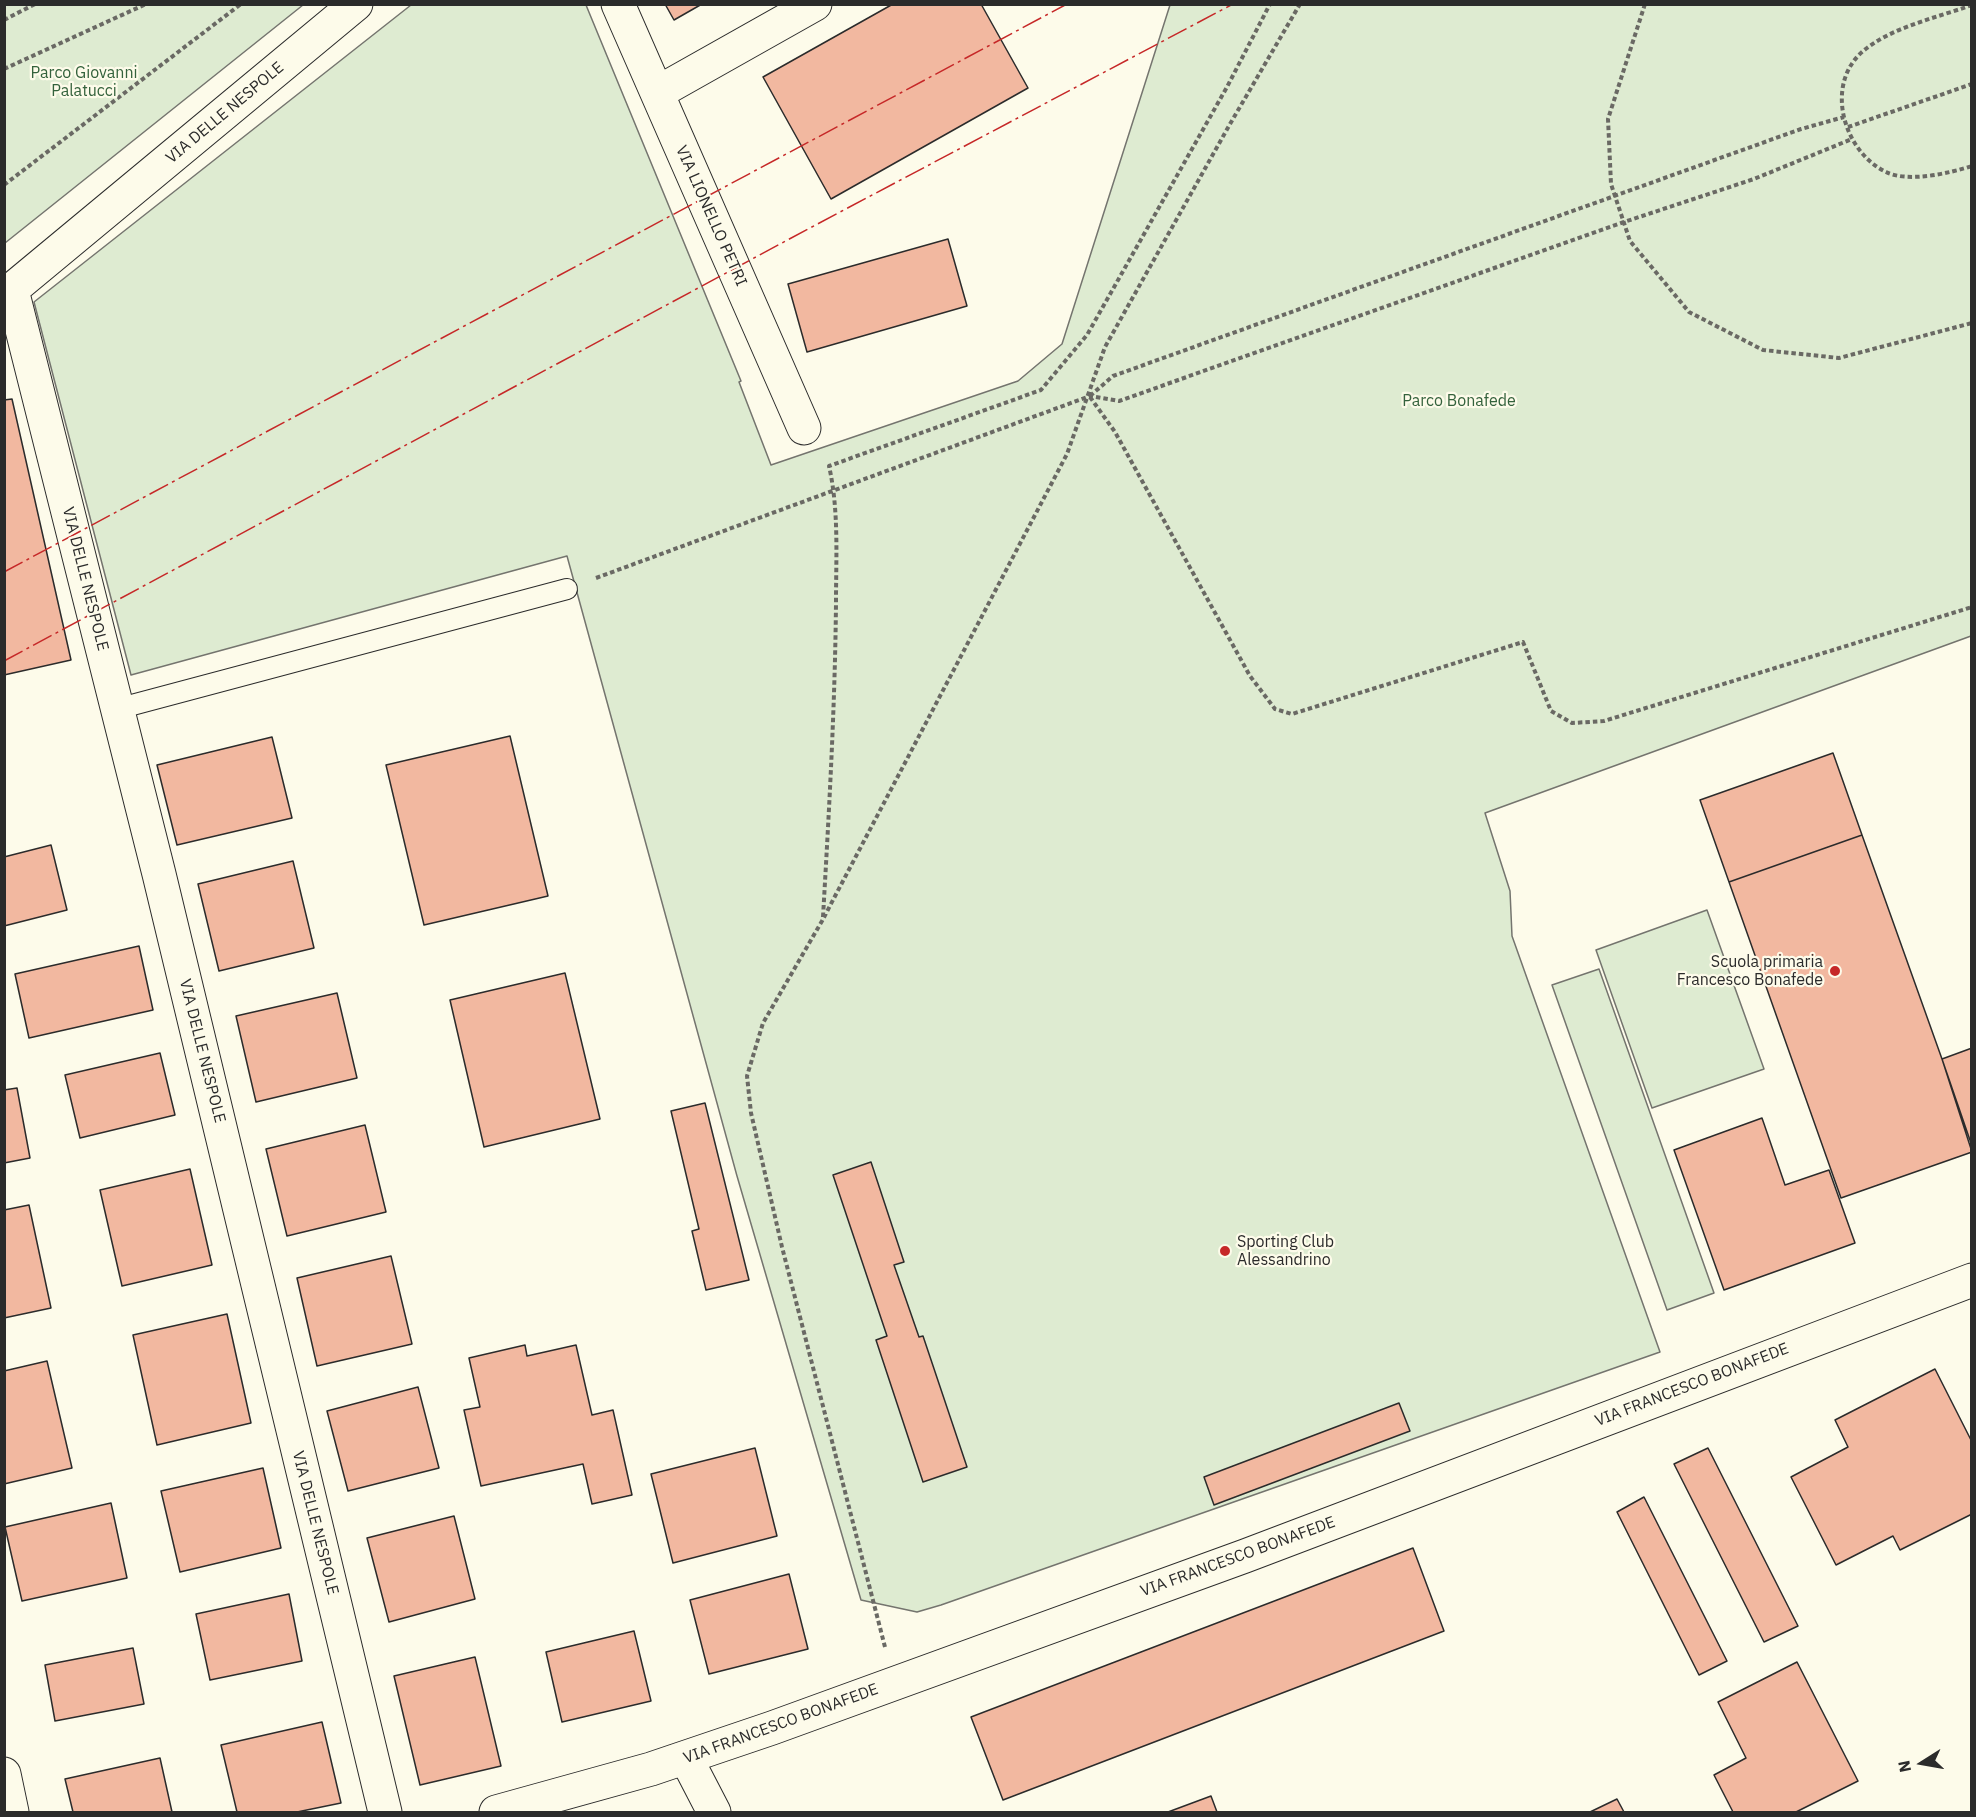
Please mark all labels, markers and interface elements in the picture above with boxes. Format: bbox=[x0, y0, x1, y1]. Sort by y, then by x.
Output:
street label: VIA DELLE NESPOLE bbox=[162, 58, 288, 168]
park label: Parco Giovanni Palatucci bbox=[31, 63, 137, 101]
street label: VIA LIONELLO PETRI bbox=[671, 143, 751, 289]
park label: Parco Bonafede bbox=[1402, 391, 1516, 411]
street label: VIA DELLE NESPOLE bbox=[58, 505, 112, 653]
place label: Scuola primaria Francesco Bonafede bbox=[1677, 952, 1823, 990]
marker: Scuola primaria Francesco Bonafede bbox=[1828, 964, 1842, 978]
street label: VIA DELLE NESPOLE bbox=[175, 977, 229, 1125]
place label: Sporting Club Alessandrino bbox=[1237, 1232, 1334, 1270]
marker: Sporting Club Alessandrino bbox=[1218, 1244, 1232, 1258]
street label: VIA FRANCESCO BONAFEDE bbox=[1592, 1339, 1792, 1431]
street label: VIA DELLE NESPOLE bbox=[288, 1449, 342, 1597]
street label: VIA FRANCESCO BONAFEDE bbox=[1138, 1513, 1338, 1601]
street label: VIA FRANCESCO BONAFEDE bbox=[681, 1680, 881, 1768]
north arrow bbox=[1892, 1733, 1952, 1793]
text: N bbox=[1893, 1759, 1915, 1774]

